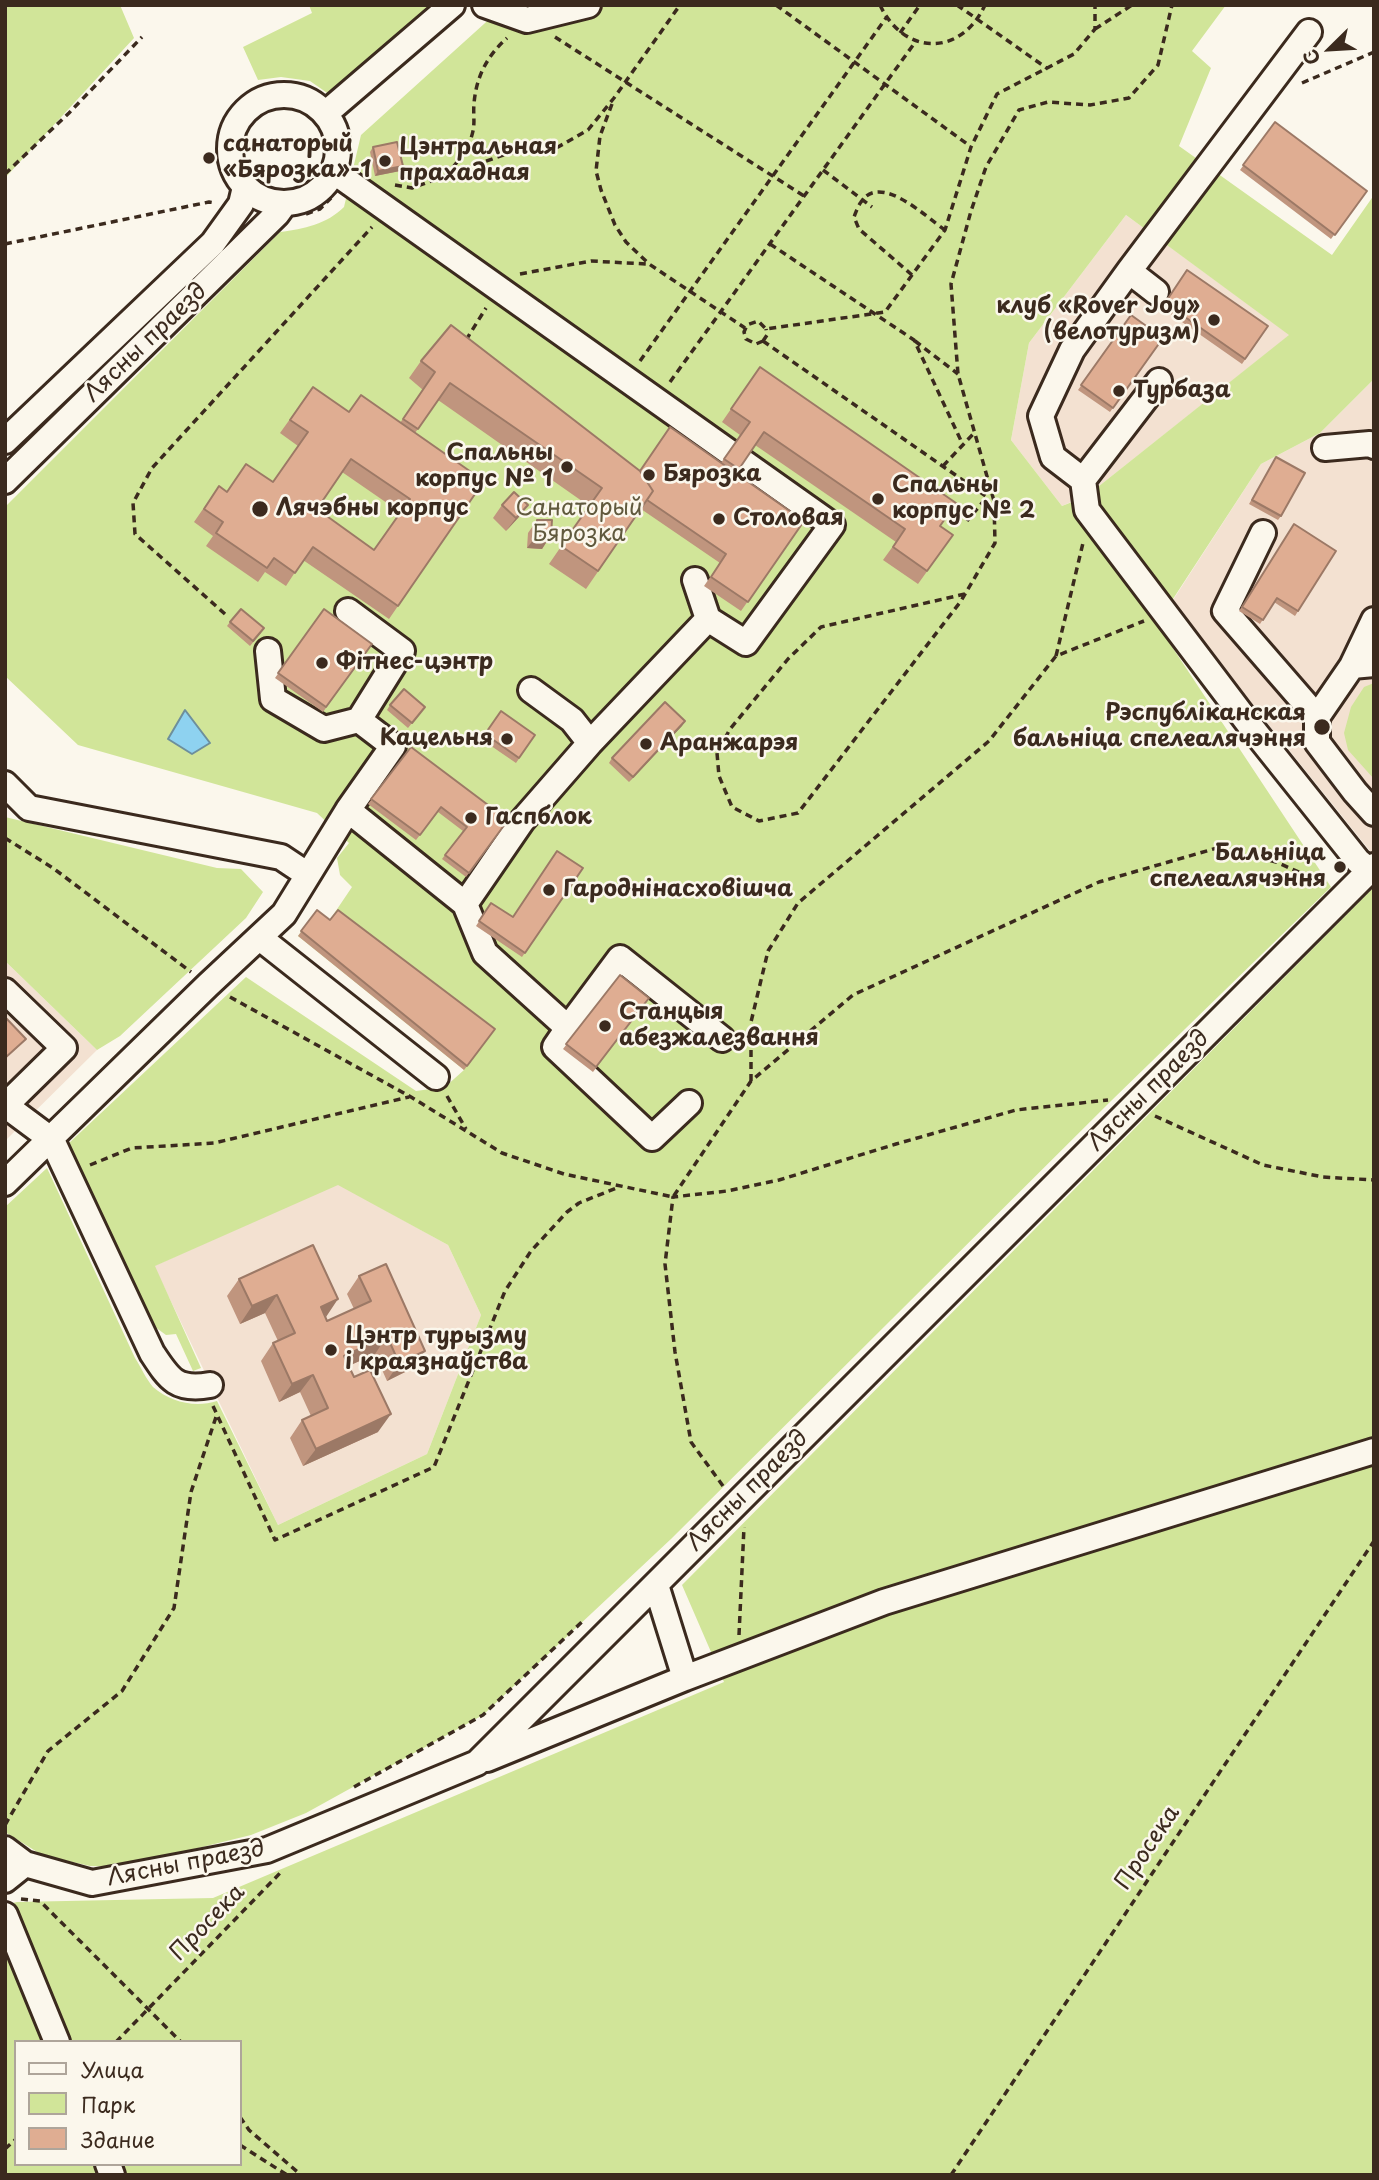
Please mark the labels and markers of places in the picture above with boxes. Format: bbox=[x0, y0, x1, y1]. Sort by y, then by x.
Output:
place label: санаторый «Бярозка»-1 bbox=[223, 131, 371, 185]
place label: Цэнтральная прахадная bbox=[399, 134, 557, 188]
marker: санаторый «Бярозка»-1 bbox=[201, 150, 217, 166]
marker: Цэнтральная прахадная bbox=[377, 153, 393, 169]
place label: клуб «Rover Joy» (велотуризм) bbox=[996, 293, 1200, 347]
marker: клуб «Rover Joy» (велотуризм) bbox=[1206, 312, 1222, 328]
place label: Турбаза bbox=[1133, 377, 1231, 405]
marker: Турбаза bbox=[1111, 383, 1127, 399]
place label: Спальны корпус № 1 bbox=[415, 440, 553, 494]
marker: Спальны корпус № 1 bbox=[559, 459, 575, 475]
place label: Бярозка bbox=[663, 461, 762, 489]
marker: Бярозка bbox=[641, 467, 657, 483]
place label: Спальны корпус № 2 bbox=[892, 472, 1035, 526]
marker: Спальны корпус № 2 bbox=[870, 491, 886, 507]
place label: Лячэбны корпус bbox=[276, 495, 469, 523]
marker: Лячэбны корпус bbox=[250, 499, 270, 519]
place label: Столовая bbox=[733, 505, 844, 533]
marker: Столовая bbox=[711, 511, 727, 527]
place label: Фітнес-цэнтр bbox=[336, 649, 493, 677]
marker: Фітнес-цэнтр bbox=[314, 655, 330, 671]
place label: Рэспубліканская бальніца спелеалячэння bbox=[1013, 700, 1306, 754]
marker: Рэспубліканская бальніца спелеалячэння bbox=[1312, 717, 1332, 737]
place label: Кацельня bbox=[380, 725, 493, 753]
place label: Аранжарэя bbox=[660, 730, 798, 758]
marker: Кацельня bbox=[499, 731, 515, 747]
marker: Аранжарэя bbox=[638, 736, 654, 752]
place label: Гаспблок bbox=[485, 804, 592, 832]
marker: Гаспблок bbox=[463, 810, 479, 826]
place label: Бальніца спелеалячэння bbox=[1150, 840, 1326, 894]
marker: Бальніца спелеалячэння bbox=[1332, 859, 1348, 875]
place label: Гароднінасховішча bbox=[563, 876, 793, 904]
marker: Гароднінасховішча bbox=[541, 882, 557, 898]
place label: Станцыя абезжалезвання bbox=[619, 999, 819, 1053]
marker: Станцыя абезжалезвання bbox=[597, 1018, 613, 1034]
place label: Цэнтр турызму і краязнаўства bbox=[345, 1323, 528, 1377]
marker: Цэнтр турызму і краязнаўства bbox=[323, 1342, 339, 1358]

